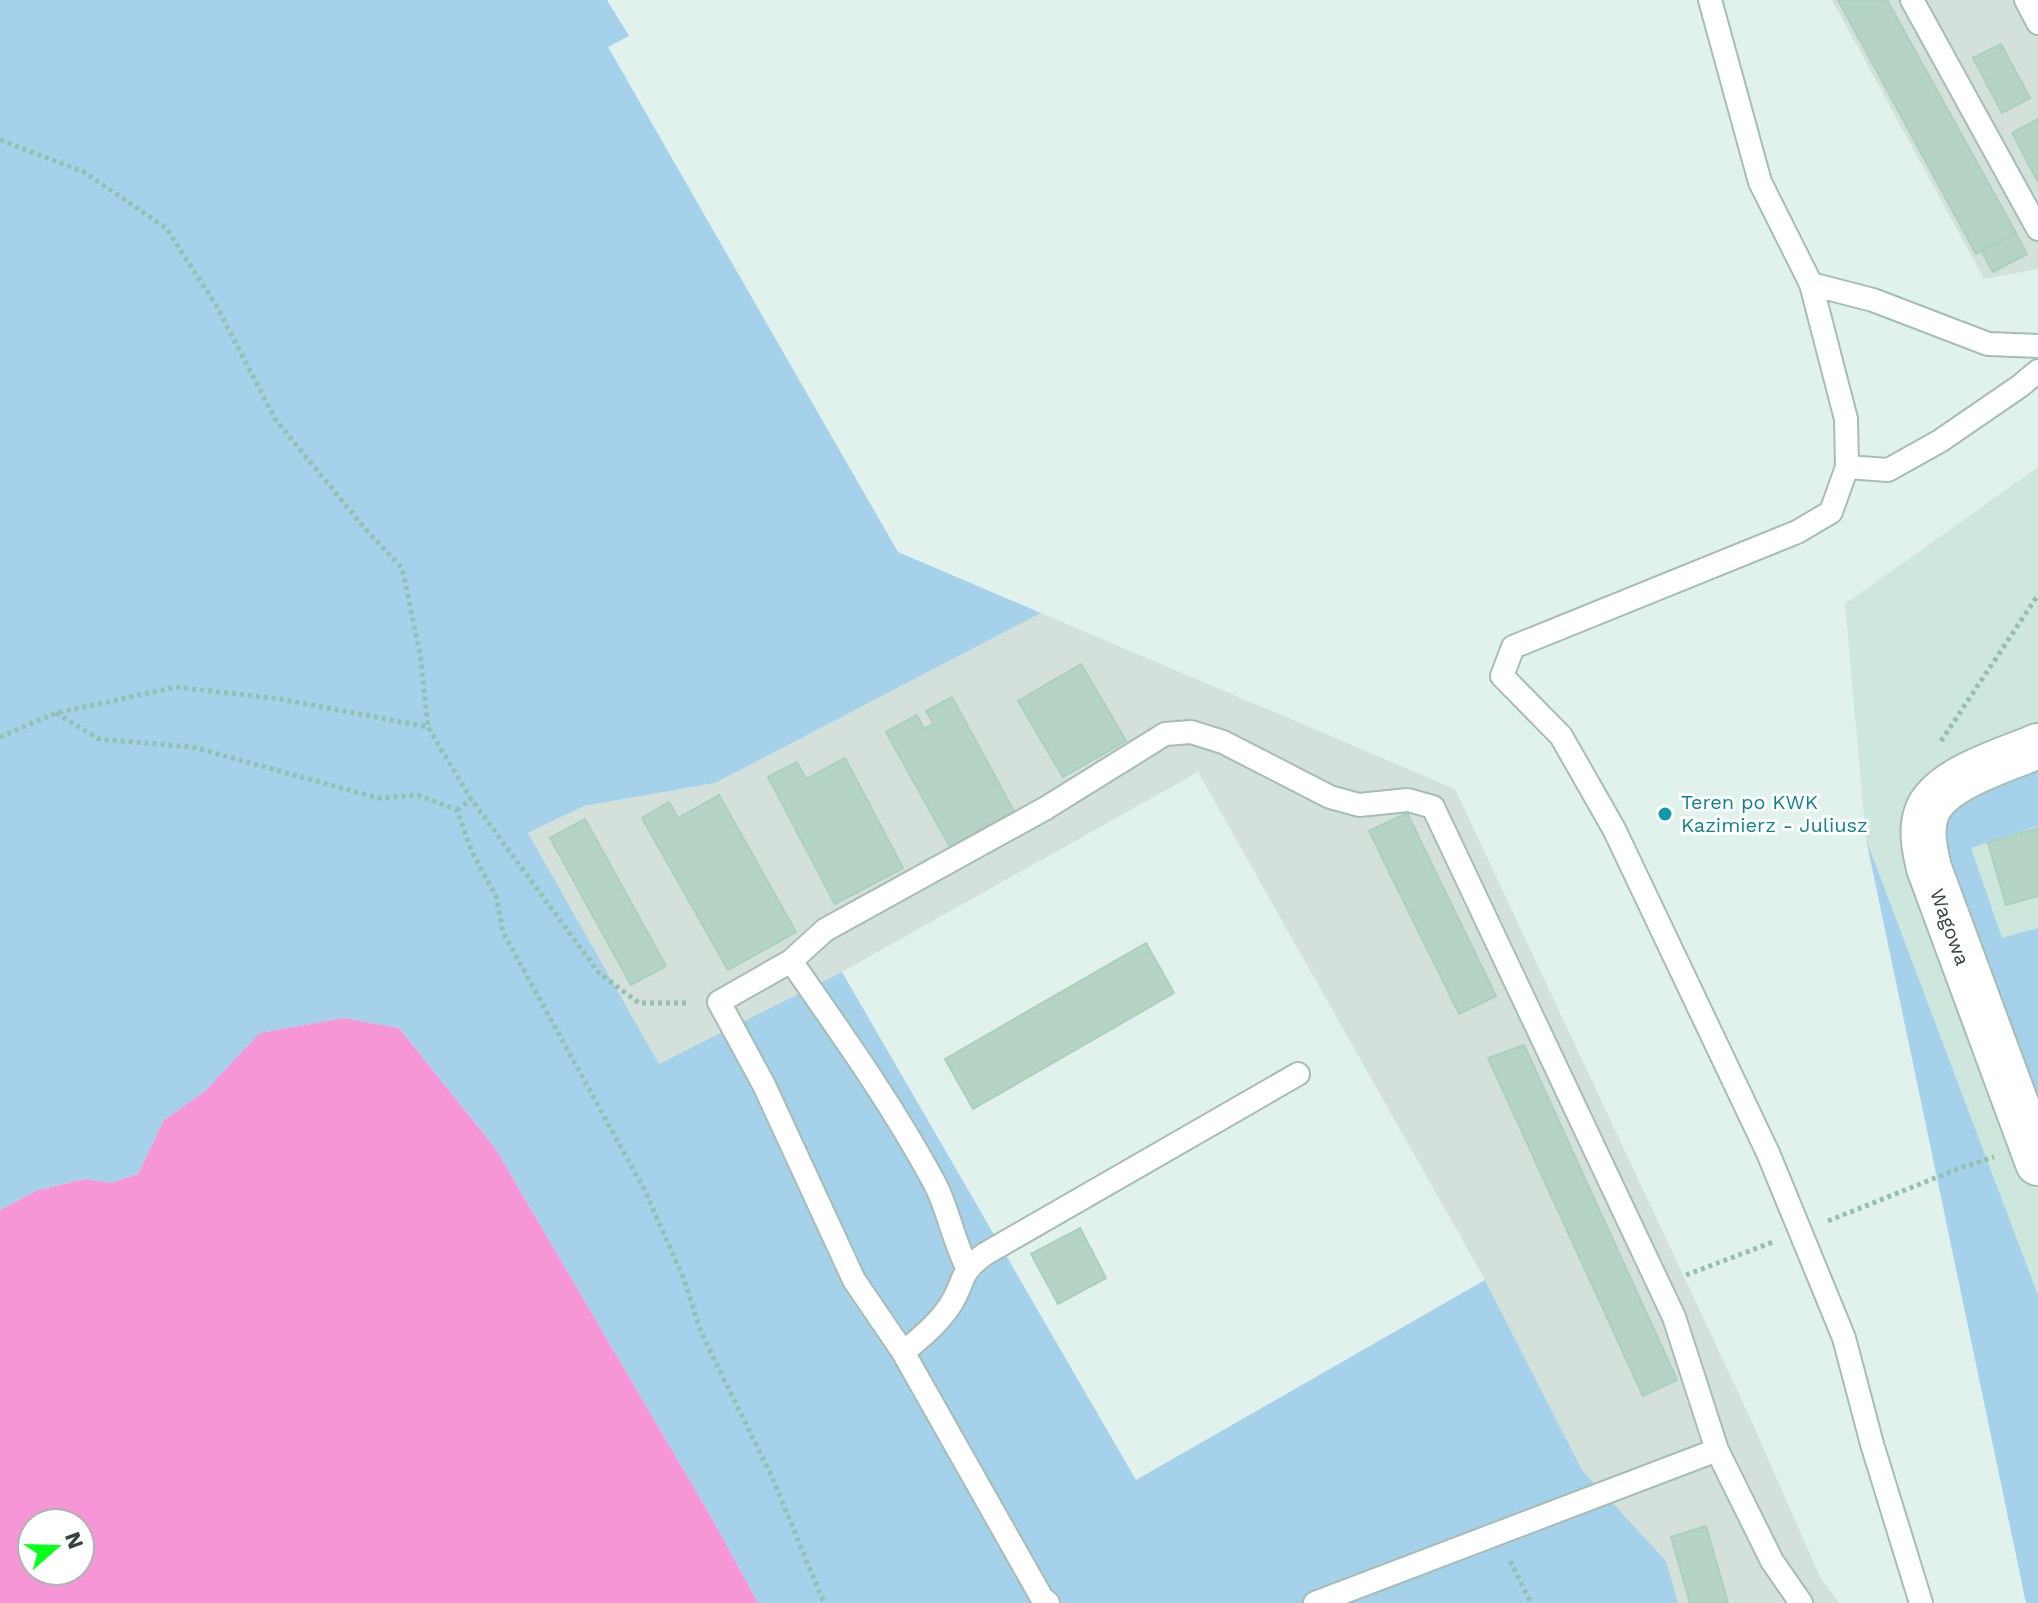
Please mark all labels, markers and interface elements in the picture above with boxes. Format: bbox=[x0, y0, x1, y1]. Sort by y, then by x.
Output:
place label: Teren po KWK Kazimierz - Juliusz bbox=[1681, 790, 1868, 837]
marker: Teren po KWK Kazimierz - Juliusz bbox=[1656, 805, 1674, 823]
street label: Wagowa bbox=[1925, 885, 1975, 969]
north arrow bbox=[16, 1507, 96, 1587]
text: N bbox=[60, 1528, 89, 1552]

